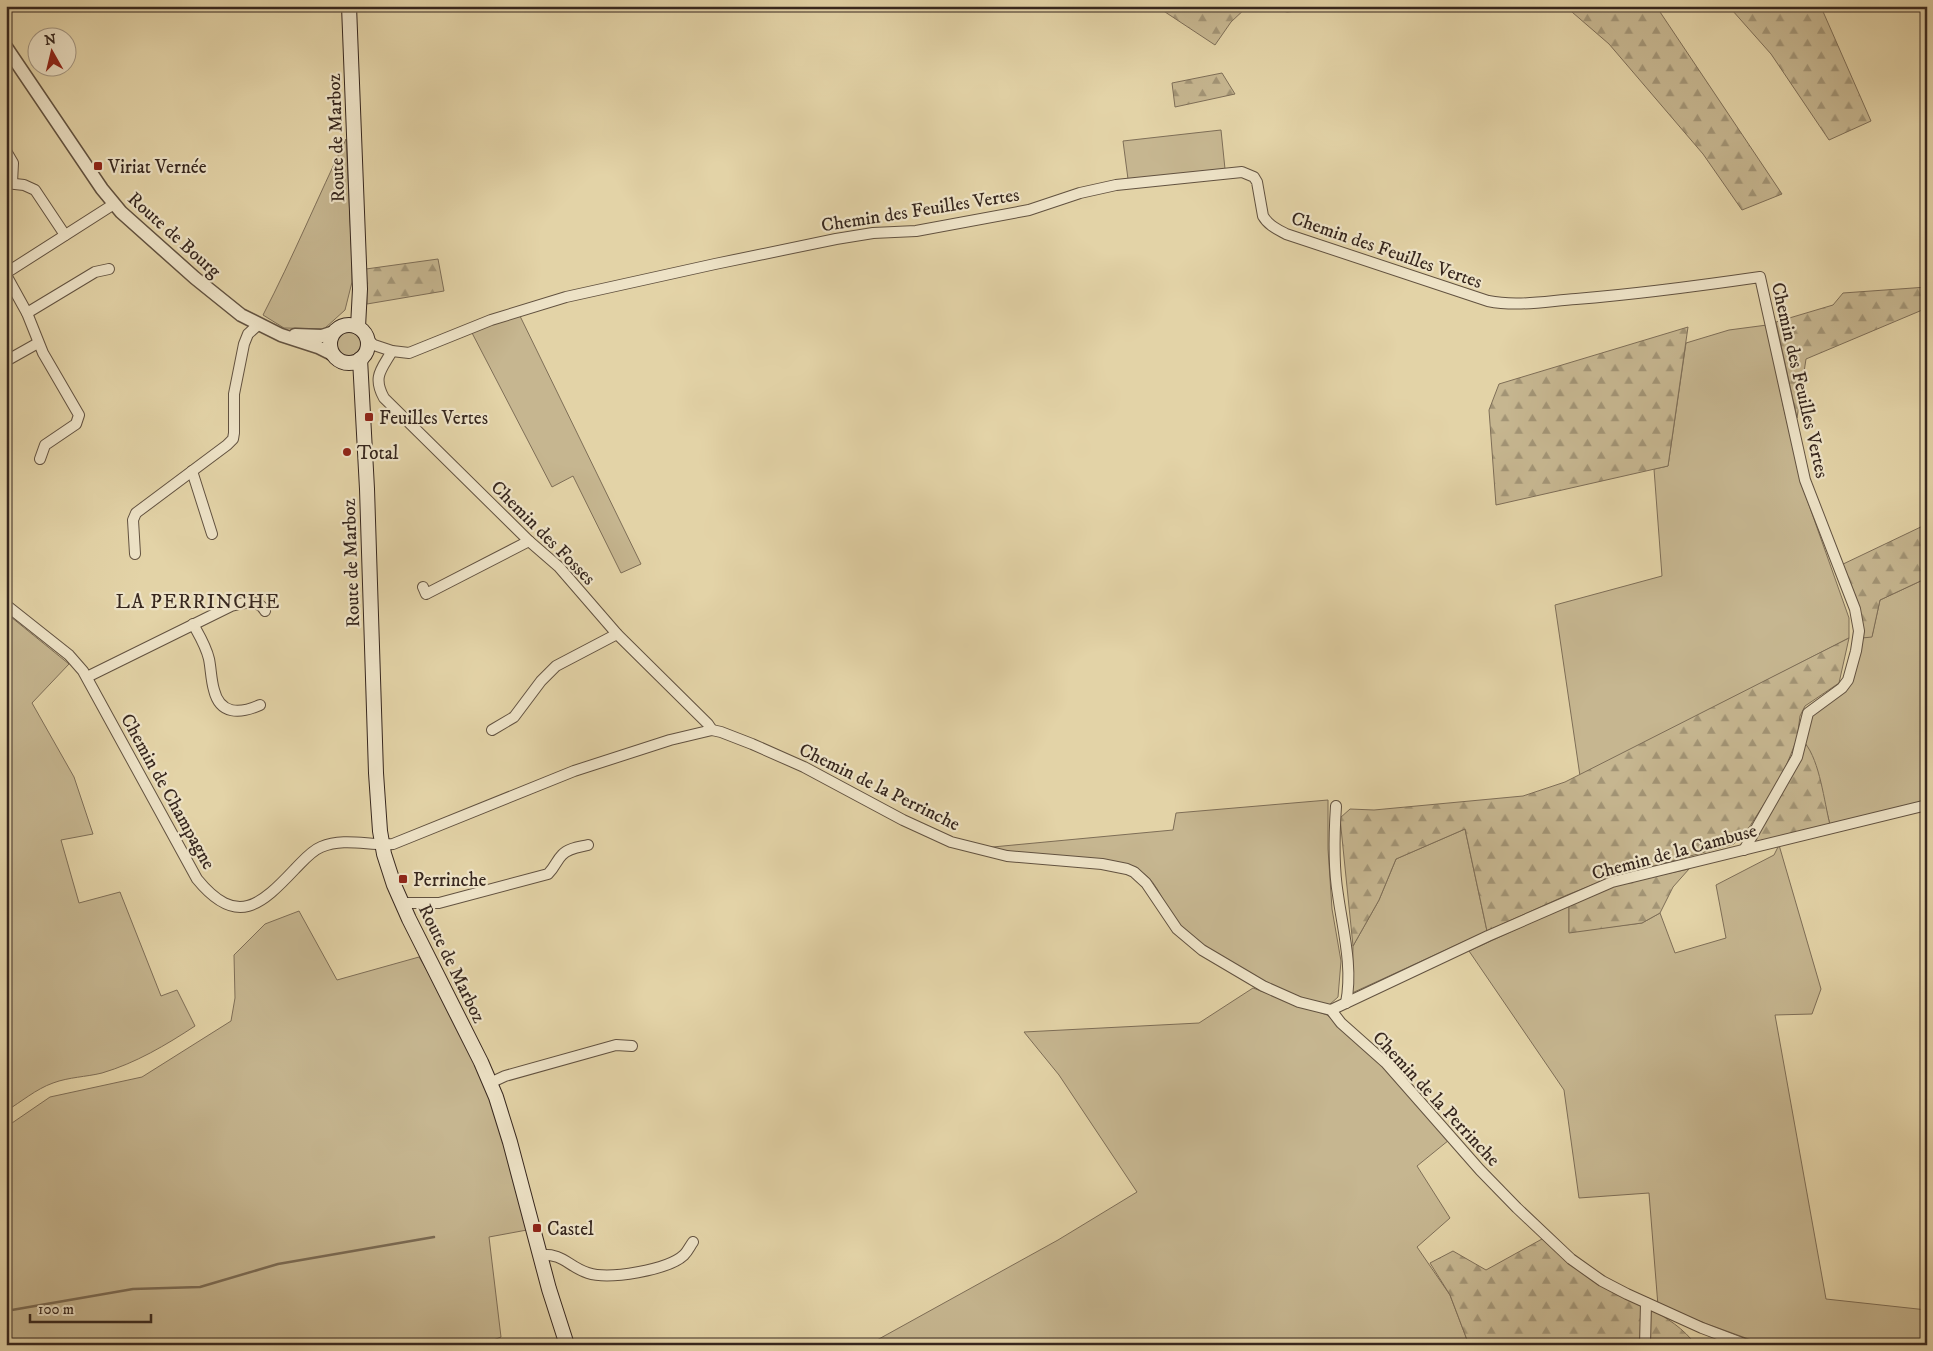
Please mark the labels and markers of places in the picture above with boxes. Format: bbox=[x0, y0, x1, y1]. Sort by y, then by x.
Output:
place label: Viriat Vernée bbox=[107, 156, 207, 179]
marker: Viriat Vernée bbox=[92, 160, 104, 172]
place label: Feuilles Vertes bbox=[379, 407, 488, 430]
marker: Feuilles Vertes bbox=[363, 411, 375, 423]
place label: Total bbox=[357, 442, 399, 465]
marker: Total bbox=[341, 446, 353, 458]
place label: Perrinche bbox=[413, 869, 487, 892]
marker: Perrinche bbox=[397, 873, 409, 885]
place label: Castel bbox=[547, 1218, 594, 1241]
marker: Castel bbox=[531, 1222, 543, 1234]

